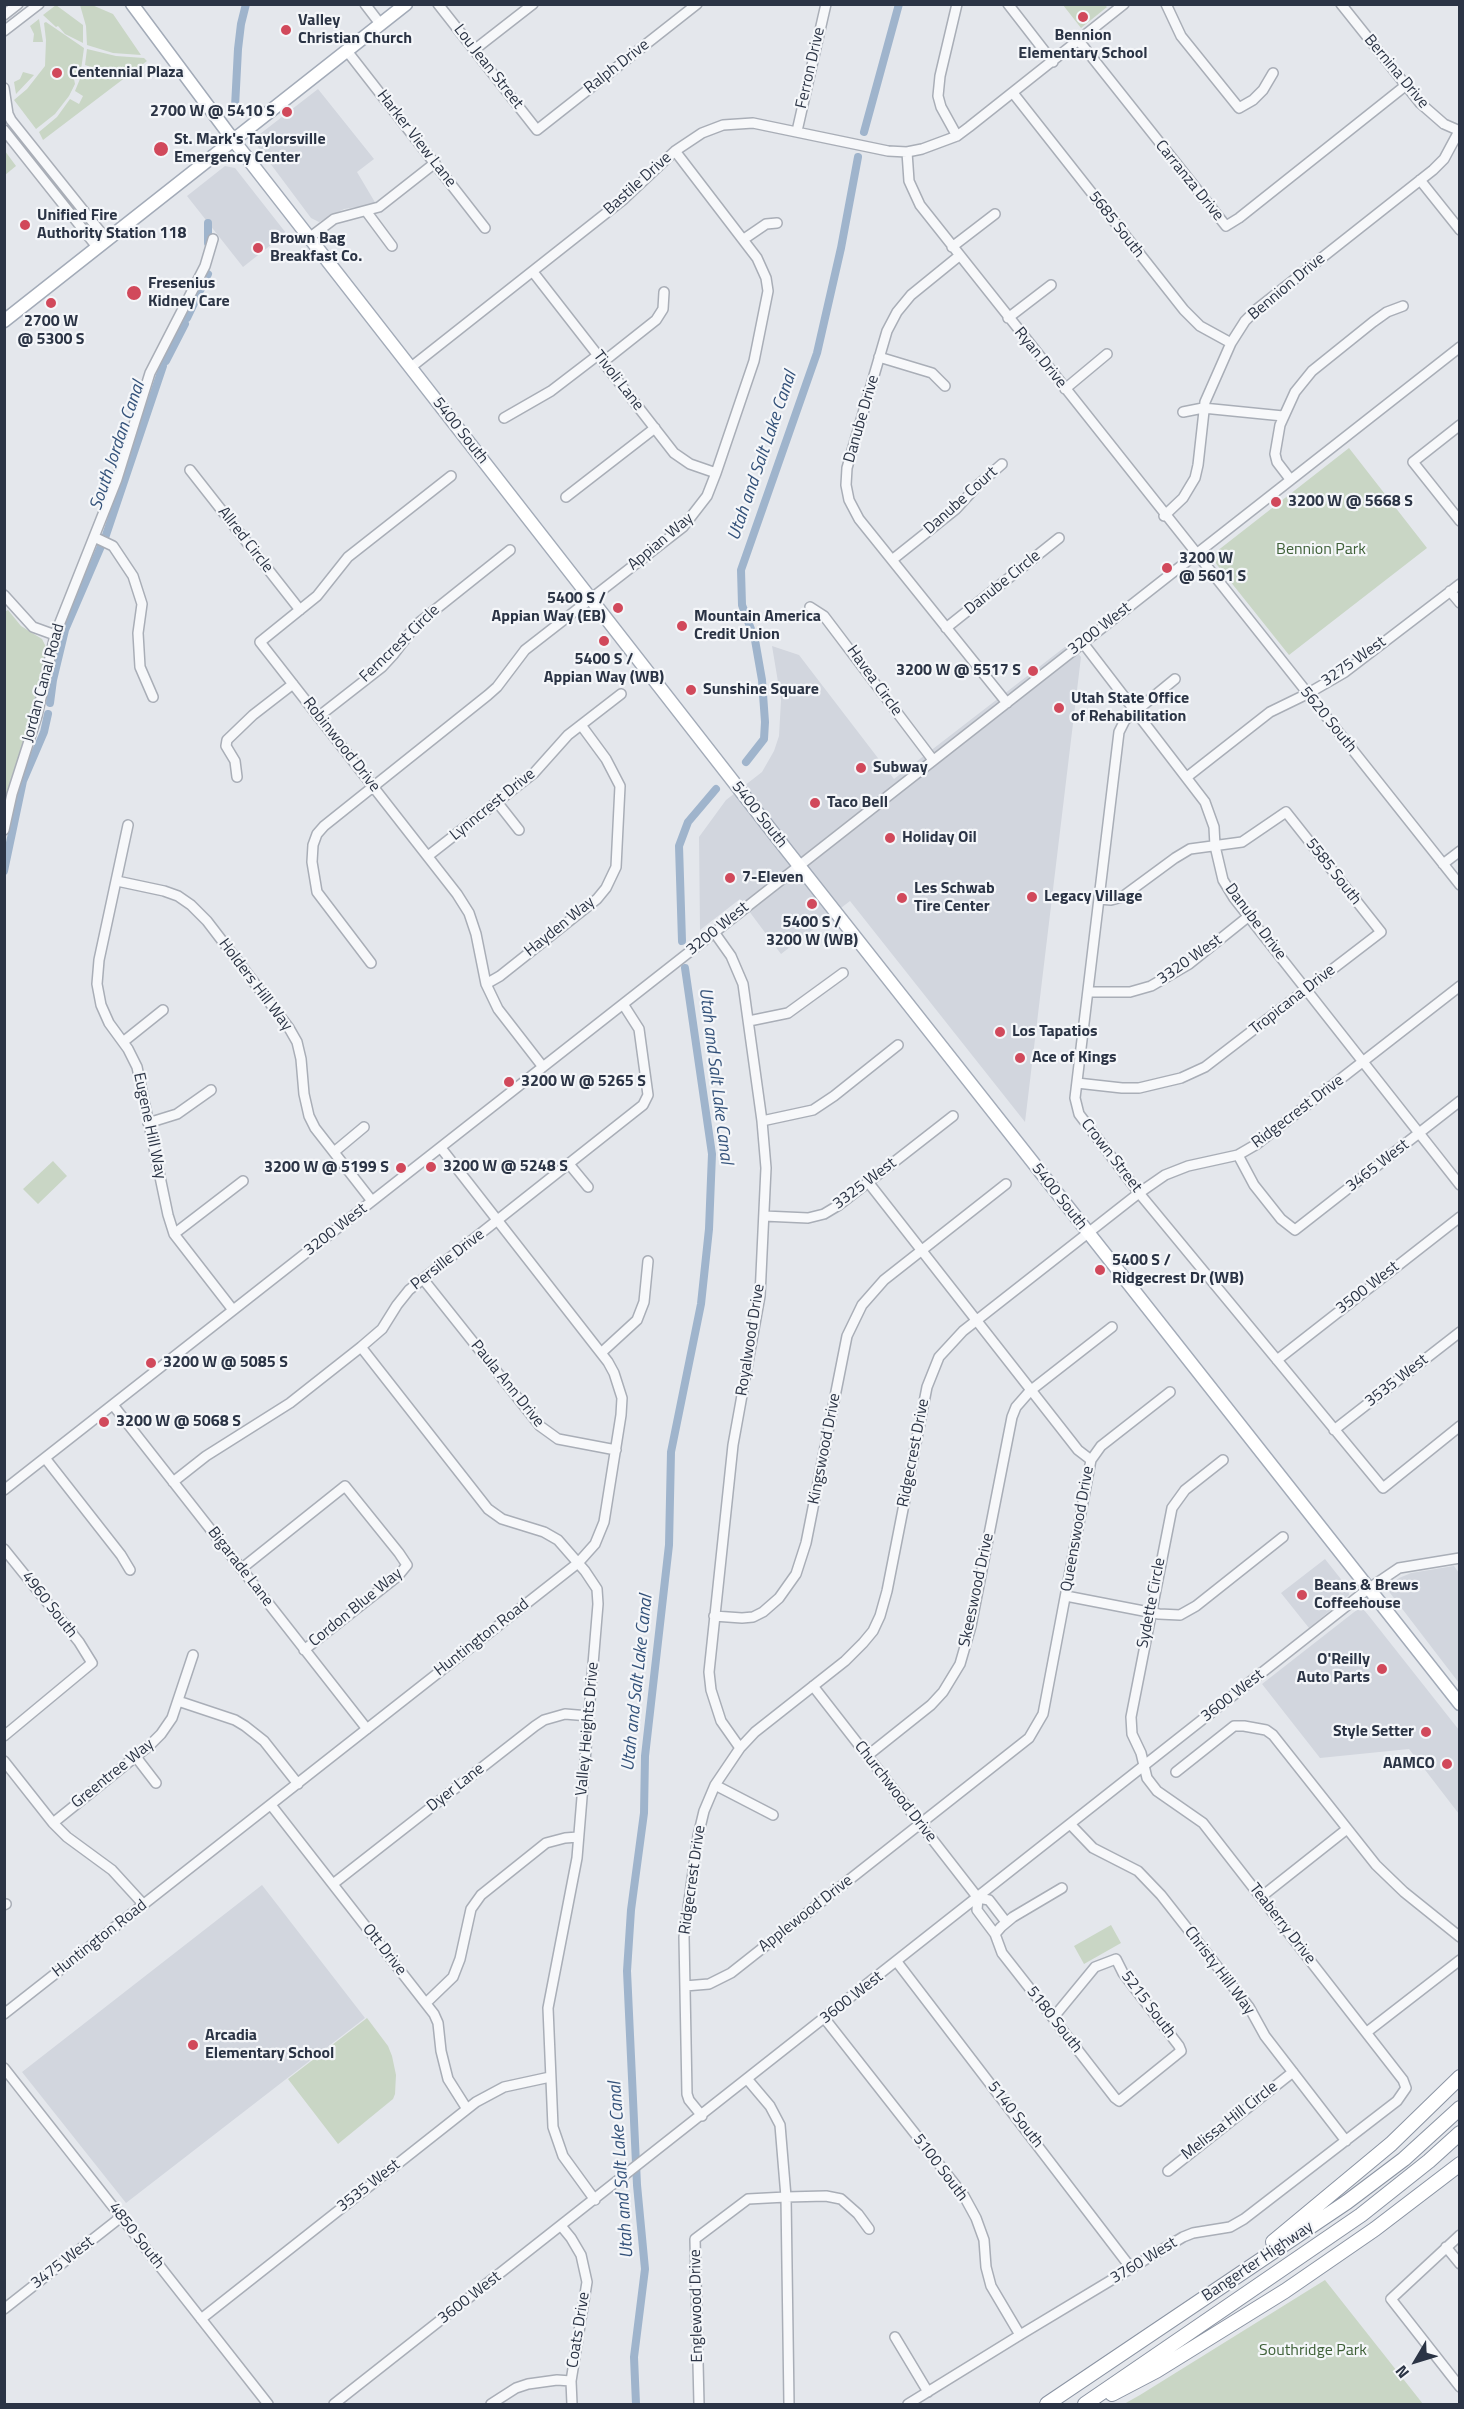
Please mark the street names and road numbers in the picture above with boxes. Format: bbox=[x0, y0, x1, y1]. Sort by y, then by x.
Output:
street label: Lou Jean Street bbox=[449, 21, 527, 113]
street label: Ferron Drive bbox=[792, 26, 830, 110]
street label: Bernina Drive bbox=[1359, 31, 1433, 113]
street label: Ralph Drive bbox=[581, 36, 653, 98]
street label: Harker View Lane bbox=[372, 87, 460, 191]
street label: Carranza Drive bbox=[1151, 137, 1227, 225]
street label: Bastile Drive bbox=[600, 149, 676, 219]
street label: 5685 South bbox=[1084, 188, 1148, 262]
street label: Bennion Drive bbox=[1245, 249, 1329, 325]
street label: Ryan Drive bbox=[1010, 324, 1070, 392]
street label: Tivoli Lane bbox=[589, 347, 647, 415]
street label: Danube Drive bbox=[840, 373, 884, 465]
street label: 5400 South bbox=[428, 394, 492, 468]
street label: Danube Court bbox=[920, 463, 1002, 539]
street label: Allred Circle bbox=[213, 503, 277, 577]
street label: Appian Way bbox=[624, 509, 698, 575]
street label: Danube Circle bbox=[961, 547, 1045, 619]
street label: 3200 West bbox=[1065, 599, 1135, 659]
street label: Ferncrest Circle bbox=[356, 601, 444, 687]
street label: Jordan Canal Road bbox=[19, 622, 69, 744]
street label: 3275 West bbox=[1318, 633, 1390, 691]
street label: Havea Circle bbox=[842, 642, 906, 720]
street label: 5620 South bbox=[1296, 683, 1360, 757]
street label: Robinwood Drive bbox=[298, 694, 384, 796]
street label: Lynncrest Drive bbox=[447, 765, 539, 845]
street label: 5400 South bbox=[727, 778, 791, 852]
street label: 5585 South bbox=[1301, 835, 1365, 909]
street label: Danube Drive bbox=[1220, 880, 1290, 964]
street label: Hayden Way bbox=[521, 893, 599, 961]
street label: 3200 West bbox=[683, 898, 753, 960]
street label: 3320 West bbox=[1154, 931, 1226, 989]
street label: Holders Hill Way bbox=[214, 935, 296, 1035]
street label: Tropicana Drive bbox=[1247, 961, 1339, 1039]
street label: Eugene Hill Way bbox=[128, 1071, 170, 1181]
street label: Ridgecrest Drive bbox=[1248, 1071, 1348, 1153]
street label: Crown Street bbox=[1076, 1115, 1146, 1197]
street label: 3465 West bbox=[1343, 1136, 1413, 1196]
street label: 3325 West bbox=[830, 1154, 900, 1214]
street label: 5400 South bbox=[1027, 1160, 1091, 1234]
street label: 3200 West bbox=[301, 1200, 371, 1260]
street label: Persille Drive bbox=[407, 1225, 489, 1295]
street label: 3500 West bbox=[1333, 1258, 1403, 1318]
street label: Royalwood Drive bbox=[733, 1283, 769, 1397]
street label: Paula Ann Drive bbox=[466, 1337, 548, 1431]
street label: 3535 West bbox=[1362, 1351, 1432, 1411]
street label: Kingswood Drive bbox=[805, 1392, 845, 1506]
street label: Ridgecrest Drive bbox=[894, 1397, 934, 1509]
street label: Queenswood Drive bbox=[1058, 1465, 1098, 1593]
street label: Bigarade Lane bbox=[203, 1523, 277, 1611]
street label: Skeeswood Drive bbox=[956, 1531, 998, 1649]
street label: Sydette Circle bbox=[1134, 1556, 1170, 1650]
street label: Cordon Blue Way bbox=[305, 1564, 407, 1652]
street label: 4960 South bbox=[17, 1568, 81, 1642]
street label: Huntington Road bbox=[431, 1595, 533, 1681]
street label: Valley Heights Drive bbox=[573, 1661, 603, 1797]
street label: 3600 West bbox=[1198, 1666, 1268, 1726]
street label: Greentree Way bbox=[68, 1735, 158, 1813]
street label: Churchwood Drive bbox=[850, 1738, 940, 1846]
street label: Dyer Lane bbox=[424, 1760, 488, 1816]
street label: Ridgecrest Drive bbox=[676, 1824, 710, 1936]
street label: Applewood Drive bbox=[755, 1871, 857, 1957]
street label: Teaberry Drive bbox=[1245, 1880, 1319, 1968]
street label: Huntington Road bbox=[49, 1896, 151, 1982]
street label: Ott Drive bbox=[358, 1920, 410, 1980]
street label: Christy Hill Way bbox=[1180, 1923, 1258, 2019]
street label: 3600 West bbox=[817, 1968, 887, 2028]
street label: 5215 South bbox=[1117, 1968, 1179, 2042]
street label: 5180 South bbox=[1022, 1983, 1086, 2057]
street label: 5140 South bbox=[983, 2078, 1047, 2152]
street label: Melissa Hill Circle bbox=[1178, 2078, 1282, 2164]
street label: 5100 South bbox=[909, 2131, 971, 2205]
street label: 3535 West bbox=[334, 2156, 404, 2216]
street label: 4850 South bbox=[104, 2199, 168, 2273]
street label: Bangerter Highway bbox=[1199, 2218, 1317, 2306]
street label: 3475 West bbox=[28, 2233, 98, 2293]
street label: 3760 West bbox=[1107, 2234, 1181, 2288]
street label: Englewood Drive bbox=[686, 2249, 708, 2363]
street label: 3600 West bbox=[435, 2268, 505, 2328]
street label: Coats Drive bbox=[564, 2291, 594, 2369]

